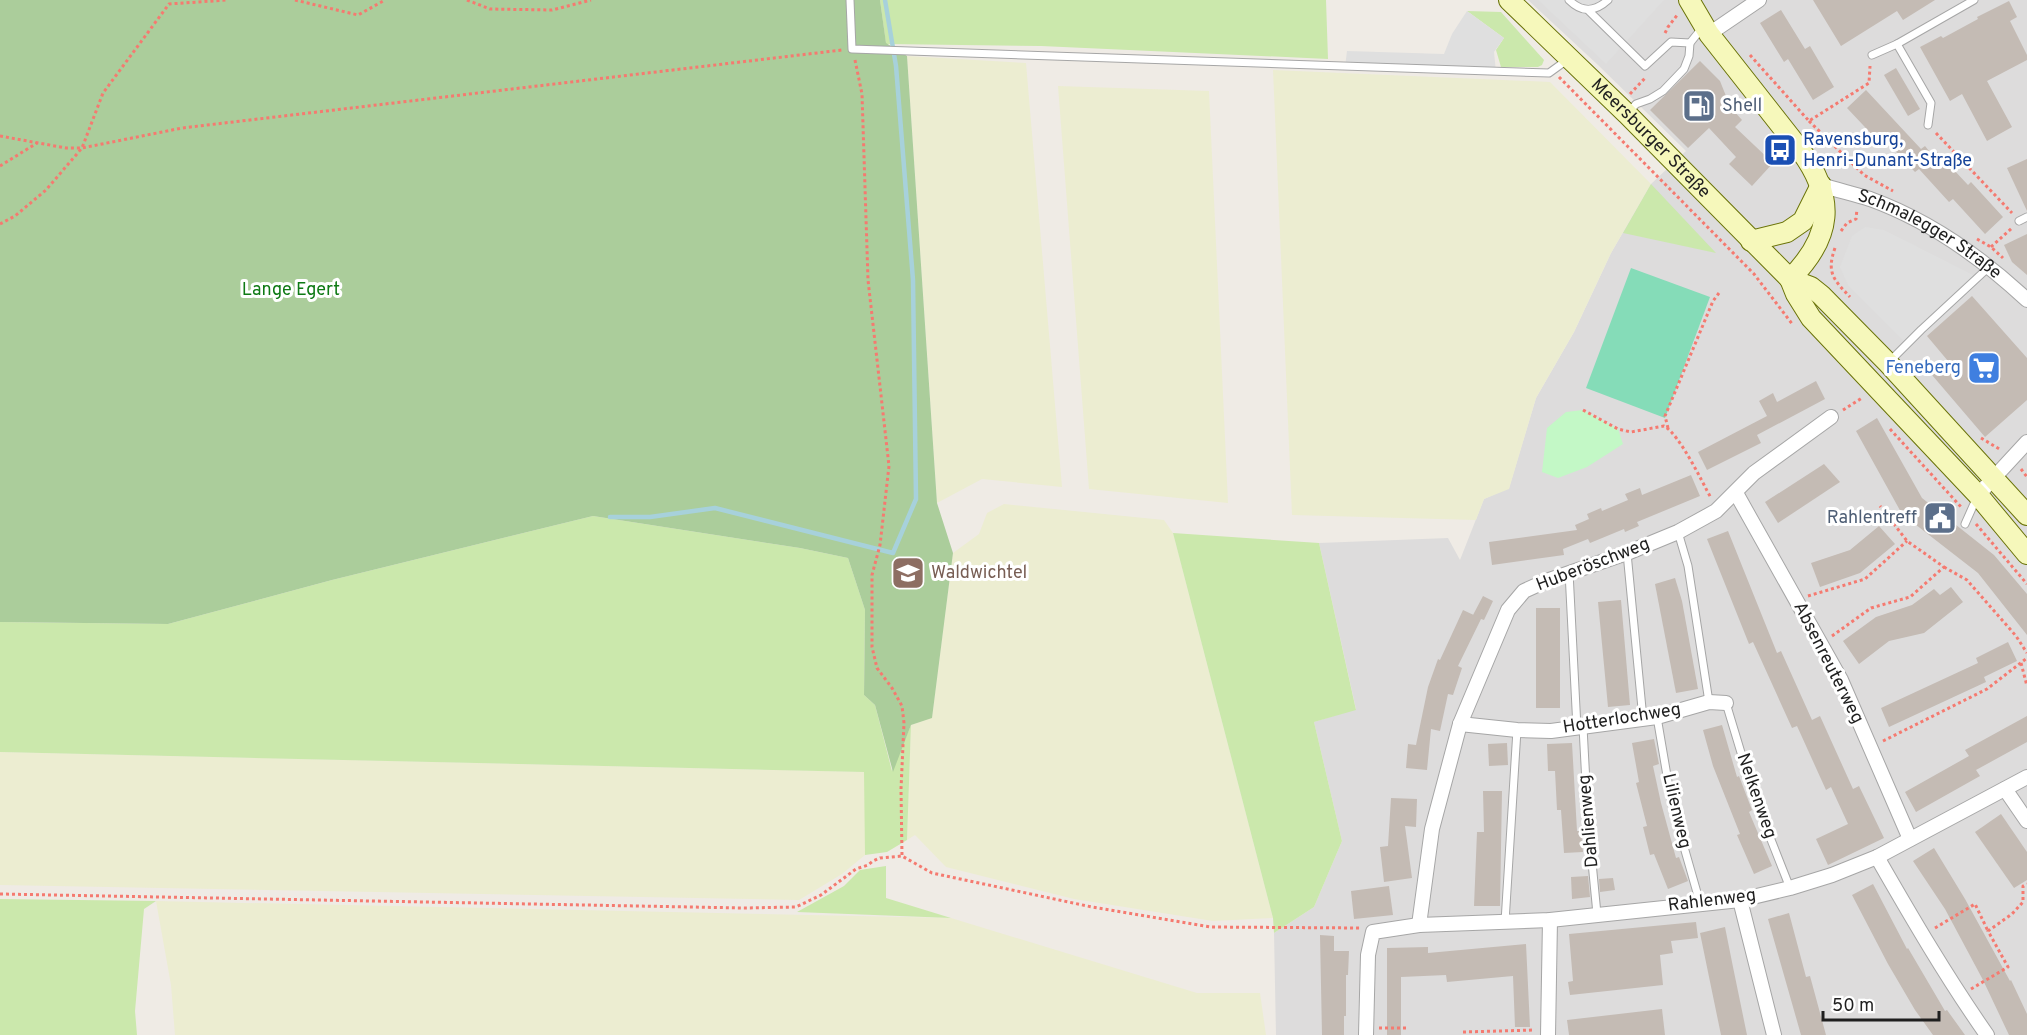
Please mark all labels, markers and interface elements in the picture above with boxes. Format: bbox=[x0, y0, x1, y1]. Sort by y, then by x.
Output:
street label: Meersburger Straße bbox=[1586, 74, 1715, 203]
fuel station icon: Shell bbox=[1681, 88, 1717, 124]
place label: Shell bbox=[1722, 95, 1762, 118]
place label: Ravensburg, Henri-Dunant-Straße bbox=[1803, 129, 1972, 173]
bus stop icon: Ravensburg, Henri-Dunant-Straße bbox=[1762, 132, 1798, 168]
street label: Schmalegger Straße bbox=[1855, 184, 2006, 284]
park label: Lange Egert bbox=[242, 279, 340, 302]
supermarket icon: Feneberg bbox=[1966, 350, 2002, 386]
place label: Feneberg bbox=[1885, 357, 1961, 380]
public building icon: Rahlentreff bbox=[1922, 500, 1958, 536]
place label: Rahlentreff bbox=[1827, 507, 1917, 530]
street label: Huberöschweg bbox=[1533, 533, 1653, 597]
school or university icon: Waldwichtel bbox=[890, 555, 926, 591]
place label: Waldwichtel bbox=[931, 562, 1027, 585]
street label: Absenreuterweg bbox=[1787, 598, 1869, 728]
street label: Hotterlochweg bbox=[1561, 698, 1683, 740]
street label: Nelkenweg bbox=[1731, 750, 1781, 842]
street label: Lilienweg bbox=[1656, 771, 1696, 851]
street label: Dahlienweg bbox=[1573, 773, 1605, 869]
street label: Rahlenweg bbox=[1667, 884, 1757, 918]
scale bar bbox=[1823, 984, 1938, 1022]
text: 50 m bbox=[1832, 995, 1874, 1018]

